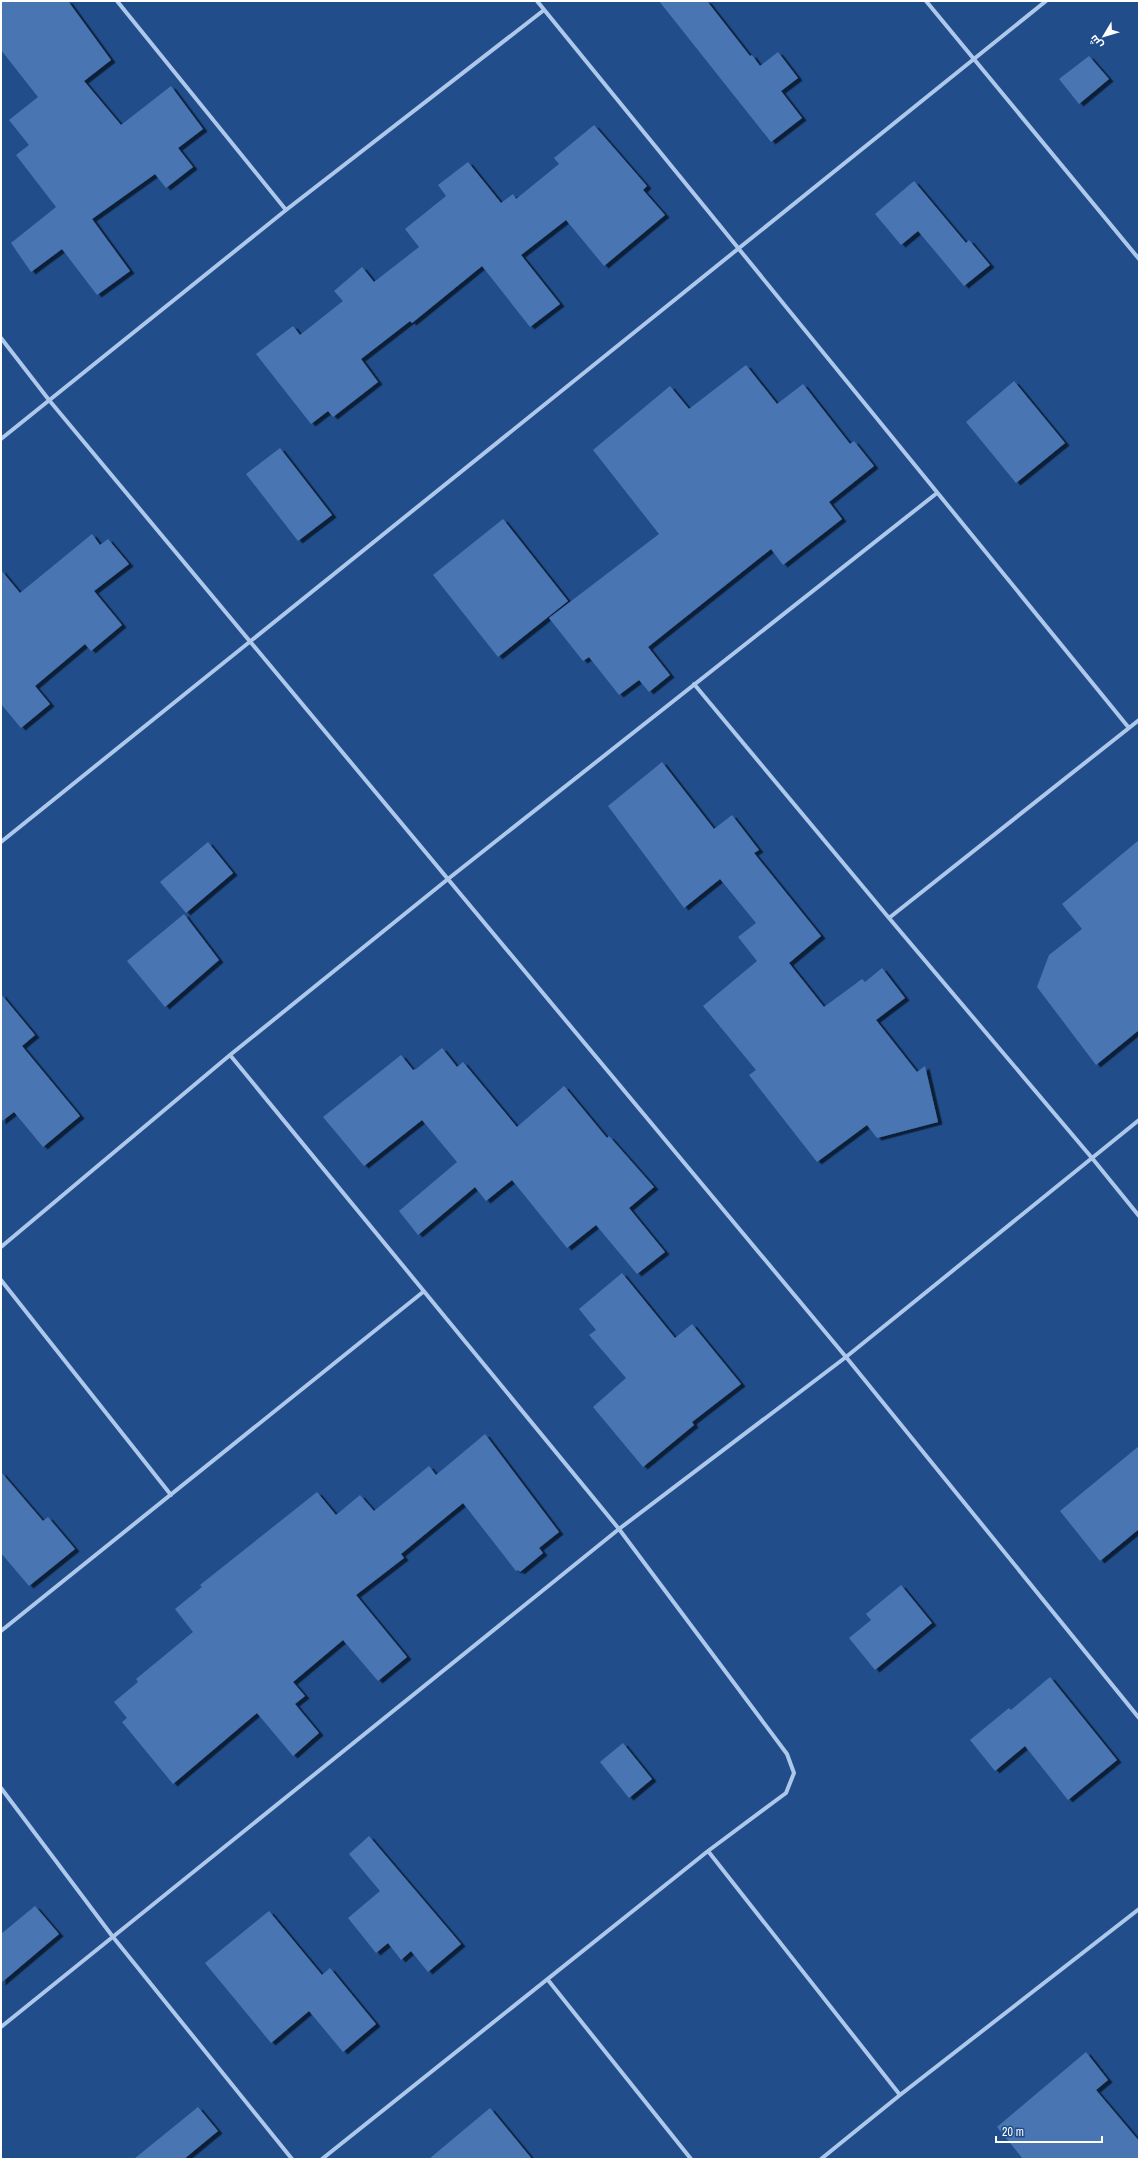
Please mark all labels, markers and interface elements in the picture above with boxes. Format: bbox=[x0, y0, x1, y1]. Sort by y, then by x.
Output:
north arrow bbox=[1084, 16, 1124, 56]
text: ش bbox=[1086, 32, 1106, 52]
scale bar bbox=[996, 2118, 1102, 2144]
text: 20 m bbox=[1002, 2124, 1024, 2140]

